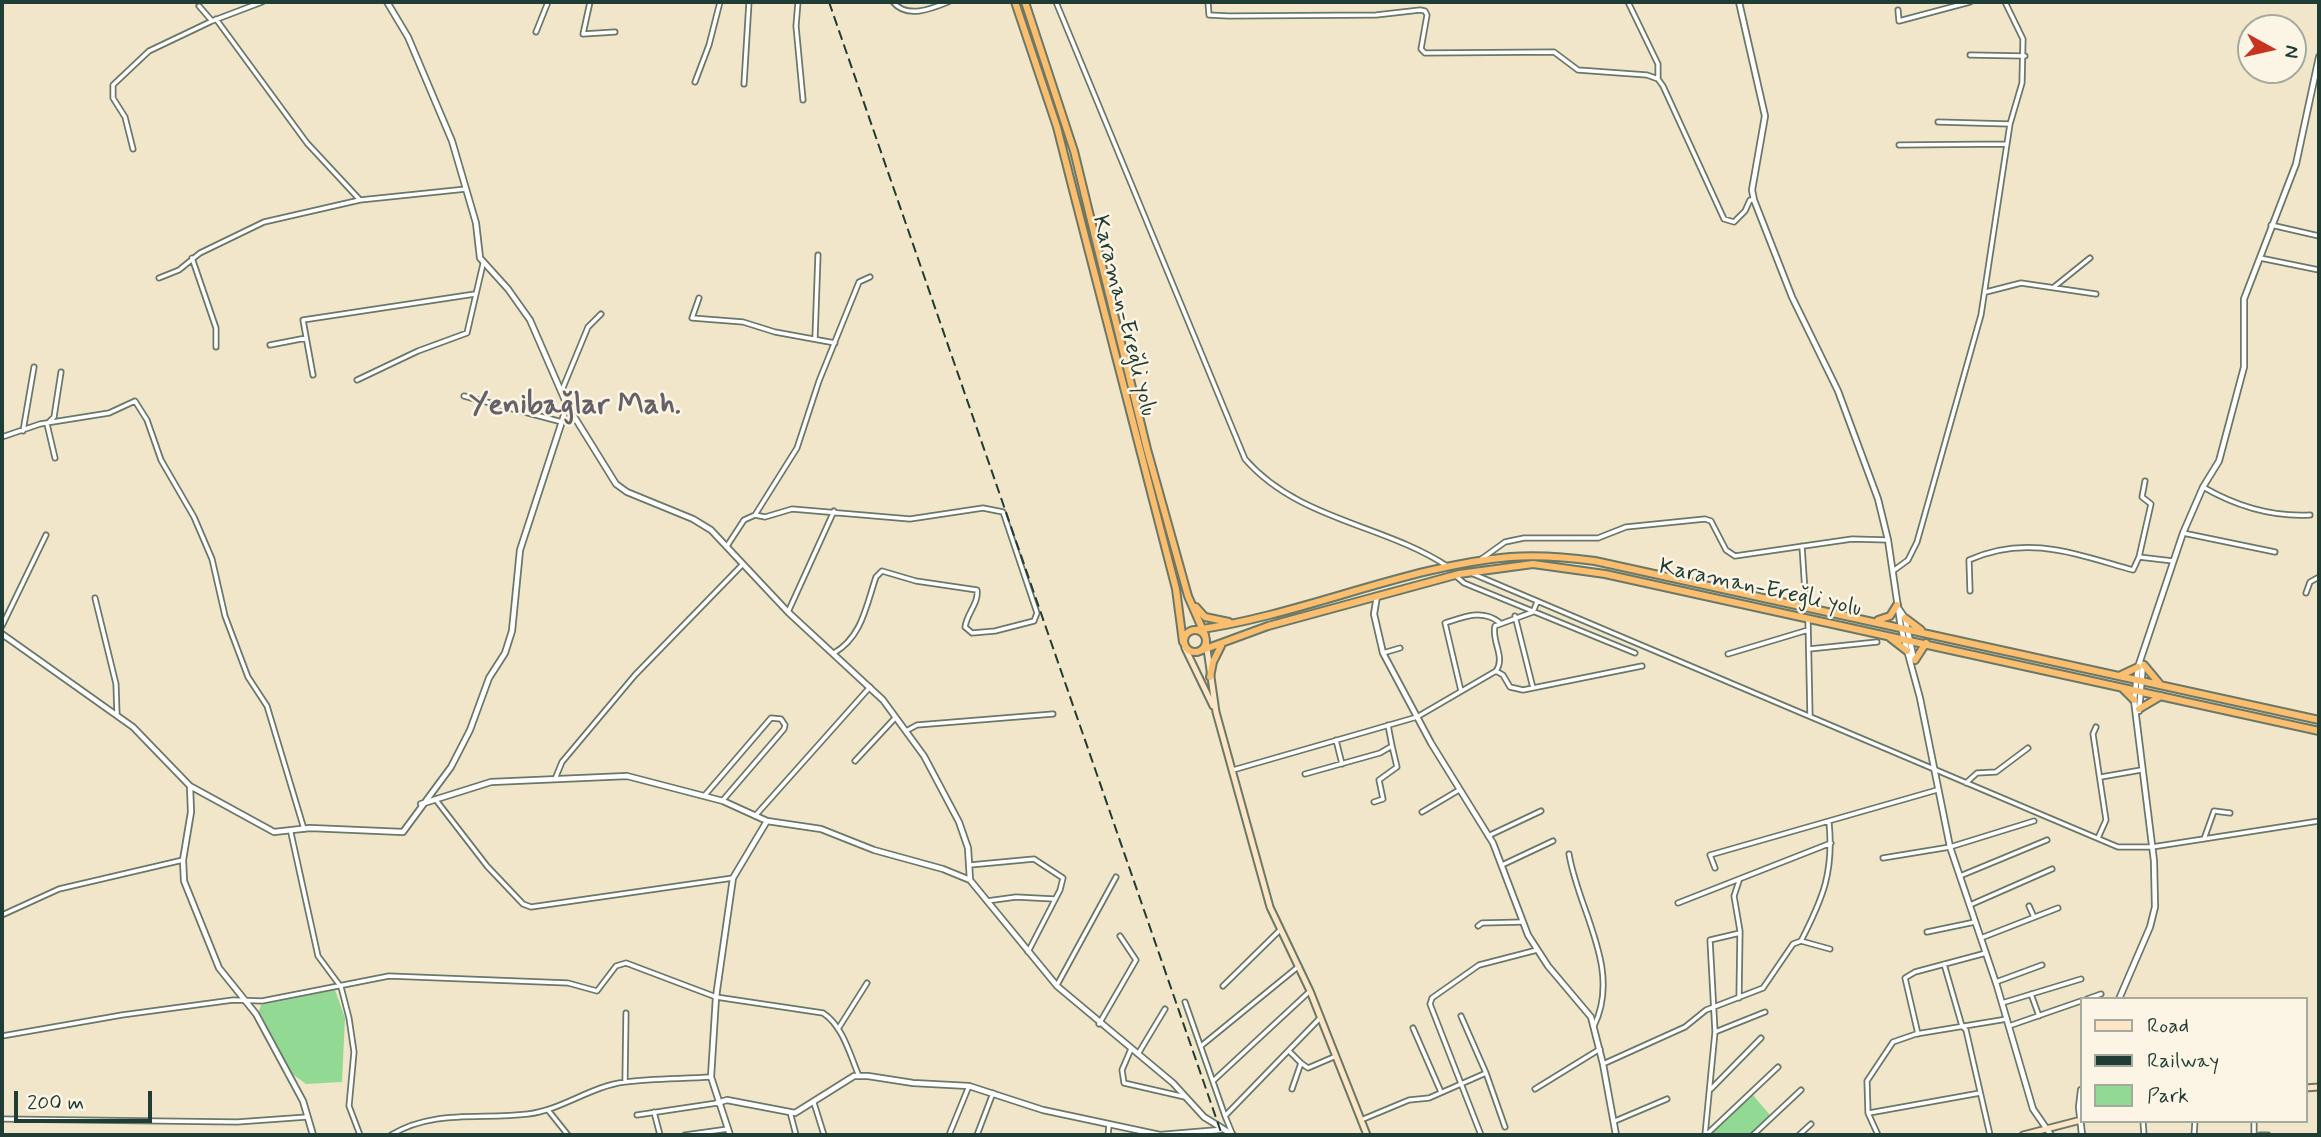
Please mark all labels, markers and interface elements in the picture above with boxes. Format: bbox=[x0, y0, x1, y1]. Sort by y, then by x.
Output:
north arrow bbox=[2237, 14, 2307, 84]
text: N bbox=[2278, 44, 2305, 60]
street label: Karaman-Ereğli yolu bbox=[1085, 213, 1161, 419]
district label: Yenibağlar Mah. bbox=[469, 389, 681, 425]
street label: Karaman-Ereğli yolu bbox=[1656, 554, 1864, 624]
legend bbox=[2080, 997, 2307, 1123]
text: Road bbox=[2147, 1012, 2189, 1040]
text: Railway bbox=[2147, 1047, 2219, 1075]
scale bar bbox=[18, 1078, 156, 1122]
text: Park bbox=[2147, 1082, 2189, 1110]
text: 200 m bbox=[27, 1089, 84, 1117]

